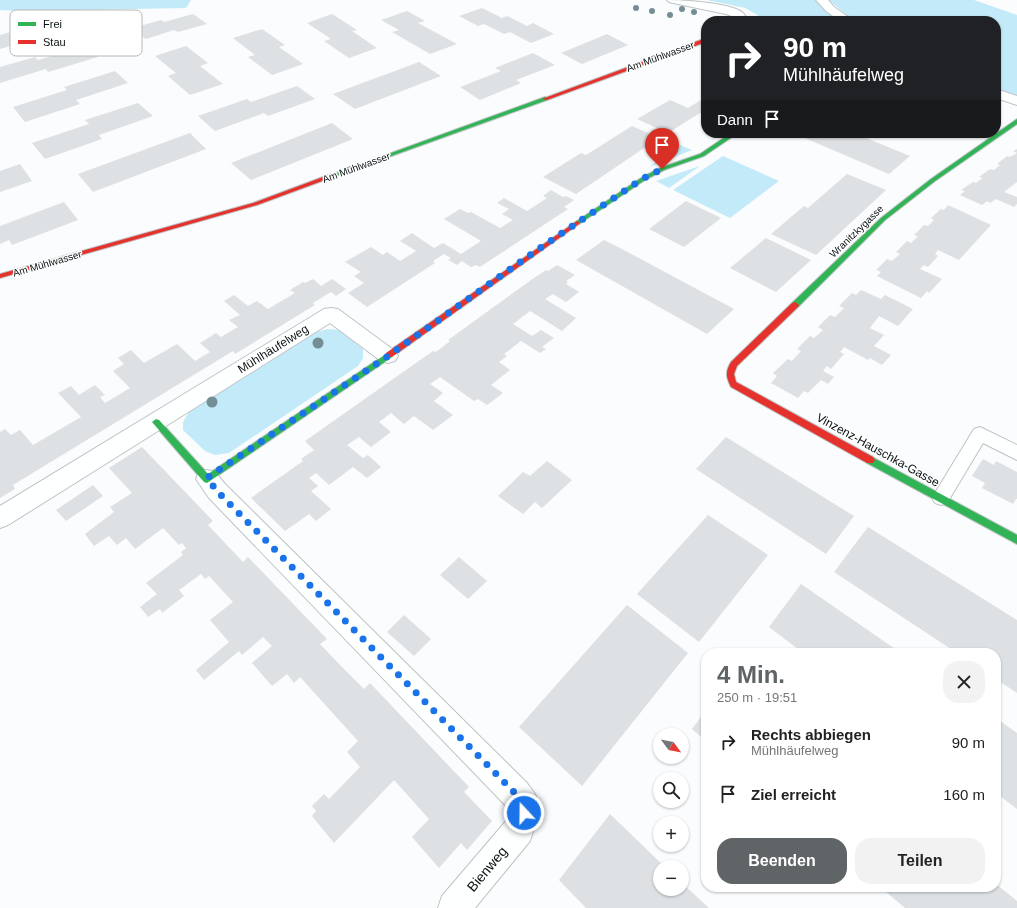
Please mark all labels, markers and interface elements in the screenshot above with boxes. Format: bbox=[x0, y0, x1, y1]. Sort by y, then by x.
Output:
legend bbox=[10, 10, 142, 56]
text: Frei bbox=[43, 18, 62, 30]
icon: right bbox=[717, 32, 769, 84]
text: 90 m bbox=[783, 32, 847, 63]
text: Stau bbox=[43, 36, 66, 48]
street label: Am Mühlwasser bbox=[625, 39, 696, 74]
text: Mühlhäufelweg bbox=[783, 65, 904, 85]
icon: arrive bbox=[761, 108, 783, 130]
text: Dann bbox=[717, 111, 753, 128]
pin bbox=[645, 128, 679, 169]
icon: arrive bbox=[651, 134, 673, 156]
street label: Am Mühlwasser bbox=[321, 150, 392, 185]
street label: Wranitzkygasse bbox=[827, 203, 886, 260]
street label: Am Mühlwasser bbox=[11, 248, 83, 279]
street label: Mühlhäufelweg bbox=[235, 322, 311, 376]
street label: Vinzenz-Hauschka-Gasse bbox=[814, 410, 942, 490]
text: 4 Min. bbox=[717, 661, 785, 688]
button: close bbox=[943, 661, 985, 703]
text: 250 m · 19:51 bbox=[717, 690, 797, 705]
text: Rechts abbiegen bbox=[751, 726, 871, 743]
north arrow bbox=[653, 728, 689, 764]
map controls bbox=[653, 728, 689, 896]
icon: right bbox=[717, 731, 739, 753]
text: 90 m bbox=[952, 734, 985, 751]
text: Mühlhäufelweg bbox=[751, 743, 838, 758]
button: search bbox=[653, 772, 689, 808]
icon: arrive bbox=[717, 783, 739, 805]
text: Ziel erreicht bbox=[751, 786, 836, 803]
text: 160 m bbox=[943, 786, 985, 803]
position arrow bbox=[503, 792, 545, 834]
button: + bbox=[653, 816, 689, 852]
button: Beenden bbox=[717, 838, 847, 884]
button: Teilen bbox=[855, 838, 985, 884]
street label: Bienweg bbox=[464, 843, 510, 895]
button: − bbox=[653, 860, 689, 896]

